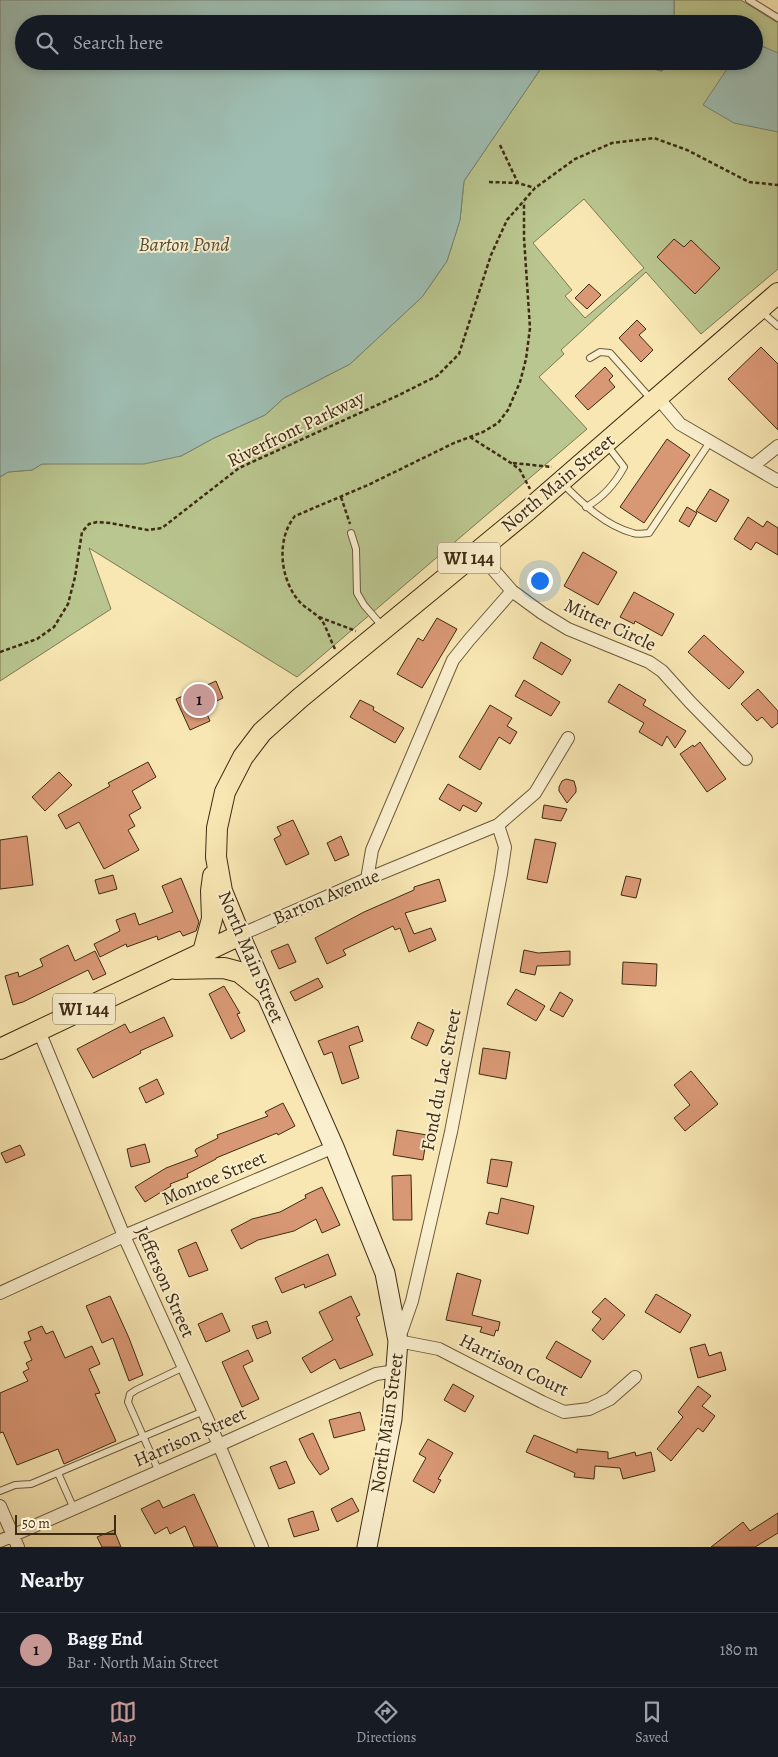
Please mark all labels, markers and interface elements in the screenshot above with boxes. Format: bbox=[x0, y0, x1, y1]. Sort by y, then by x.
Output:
search box bbox=[15, 15, 763, 70]
icon: search bbox=[33, 29, 61, 57]
text: Search here bbox=[73, 30, 163, 56]
water label: Barton Pond bbox=[138, 231, 230, 258]
street label: Riverfront Parkway bbox=[223, 384, 369, 473]
street label: North Main Street bbox=[496, 428, 620, 538]
road number: WI 144 bbox=[438, 542, 500, 574]
your location bbox=[527, 568, 553, 594]
street label: Mitter Circle bbox=[560, 592, 660, 658]
pin: 1 bbox=[183, 681, 215, 719]
street label: Barton Avenue bbox=[268, 863, 384, 931]
street label: North Main Street bbox=[211, 887, 291, 1027]
road number: WI 144 bbox=[53, 994, 115, 1024]
street label: Fond du Lac Street bbox=[415, 1007, 467, 1153]
street label: Monroe Street bbox=[158, 1144, 270, 1212]
street label: Jefferson Street bbox=[129, 1222, 201, 1342]
street label: Harrison Court bbox=[455, 1327, 573, 1403]
street label: North Main Street bbox=[364, 1351, 410, 1495]
street label: Harrison Street bbox=[130, 1401, 250, 1473]
scale bar bbox=[15, 1512, 116, 1535]
text: 50 m bbox=[22, 1514, 50, 1533]
text: Nearby bbox=[20, 1566, 83, 1594]
text: Bagg End bbox=[67, 1626, 143, 1652]
text: 1 bbox=[33, 1639, 39, 1661]
text: 180 m bbox=[720, 1639, 758, 1661]
text: Bar · North Main Street bbox=[67, 1652, 219, 1674]
tab: Map bbox=[109, 1698, 137, 1747]
tab: Directions bbox=[356, 1698, 416, 1747]
tab: Saved bbox=[635, 1698, 669, 1747]

